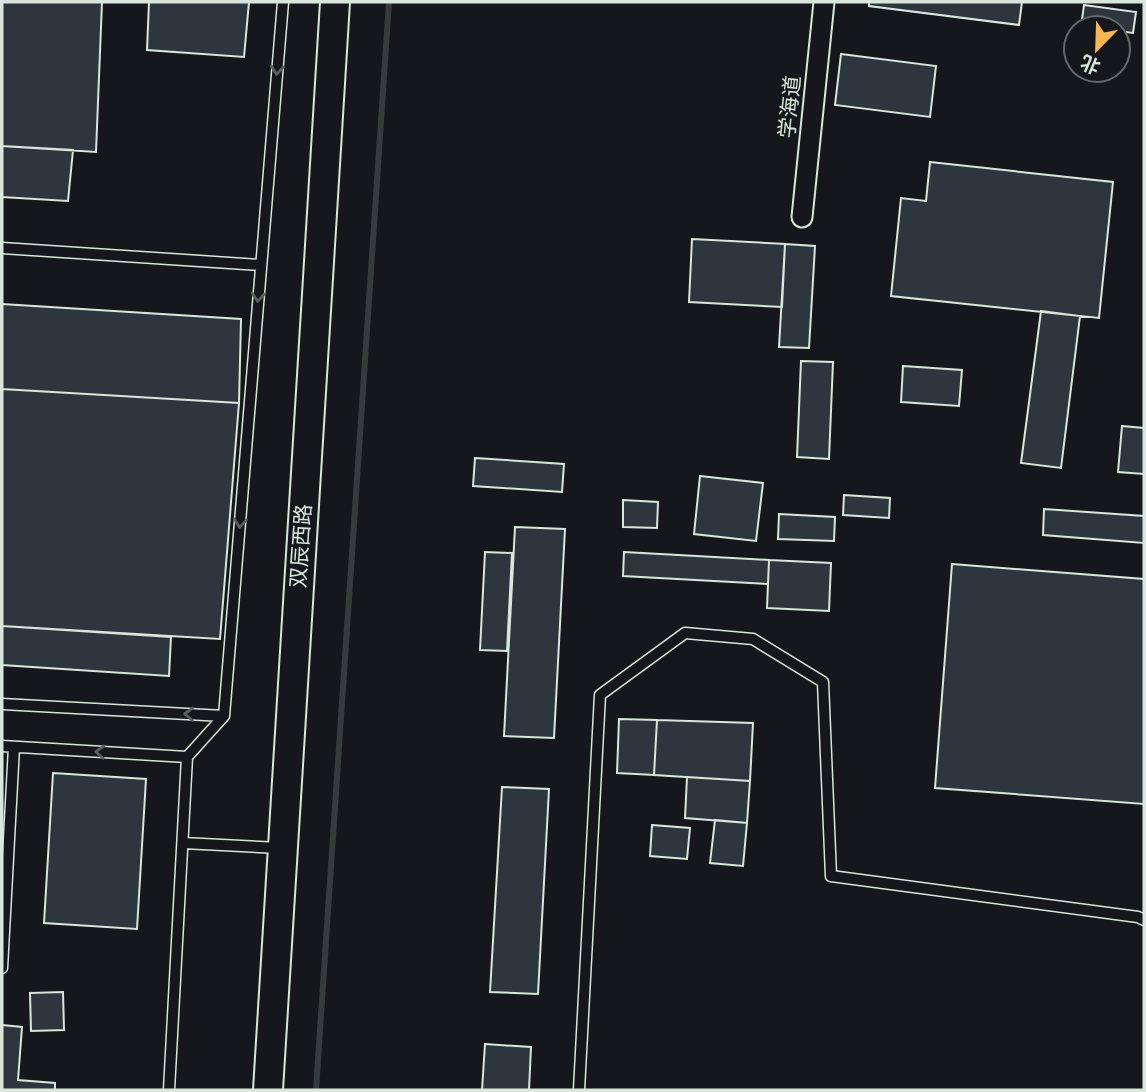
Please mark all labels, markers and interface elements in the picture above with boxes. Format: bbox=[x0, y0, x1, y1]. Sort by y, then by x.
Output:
north arrow bbox=[1062, 14, 1132, 84]
text: 北 bbox=[1077, 51, 1103, 79]
one-way arrow bbox=[270, 65, 285, 76]
street label: 学海道 bbox=[773, 74, 805, 140]
one-way arrow bbox=[251, 291, 266, 302]
street label: 双辰西路 bbox=[284, 503, 316, 589]
one-way arrow bbox=[233, 518, 248, 529]
one-way arrow bbox=[183, 706, 194, 721]
one-way arrow bbox=[95, 745, 106, 760]

